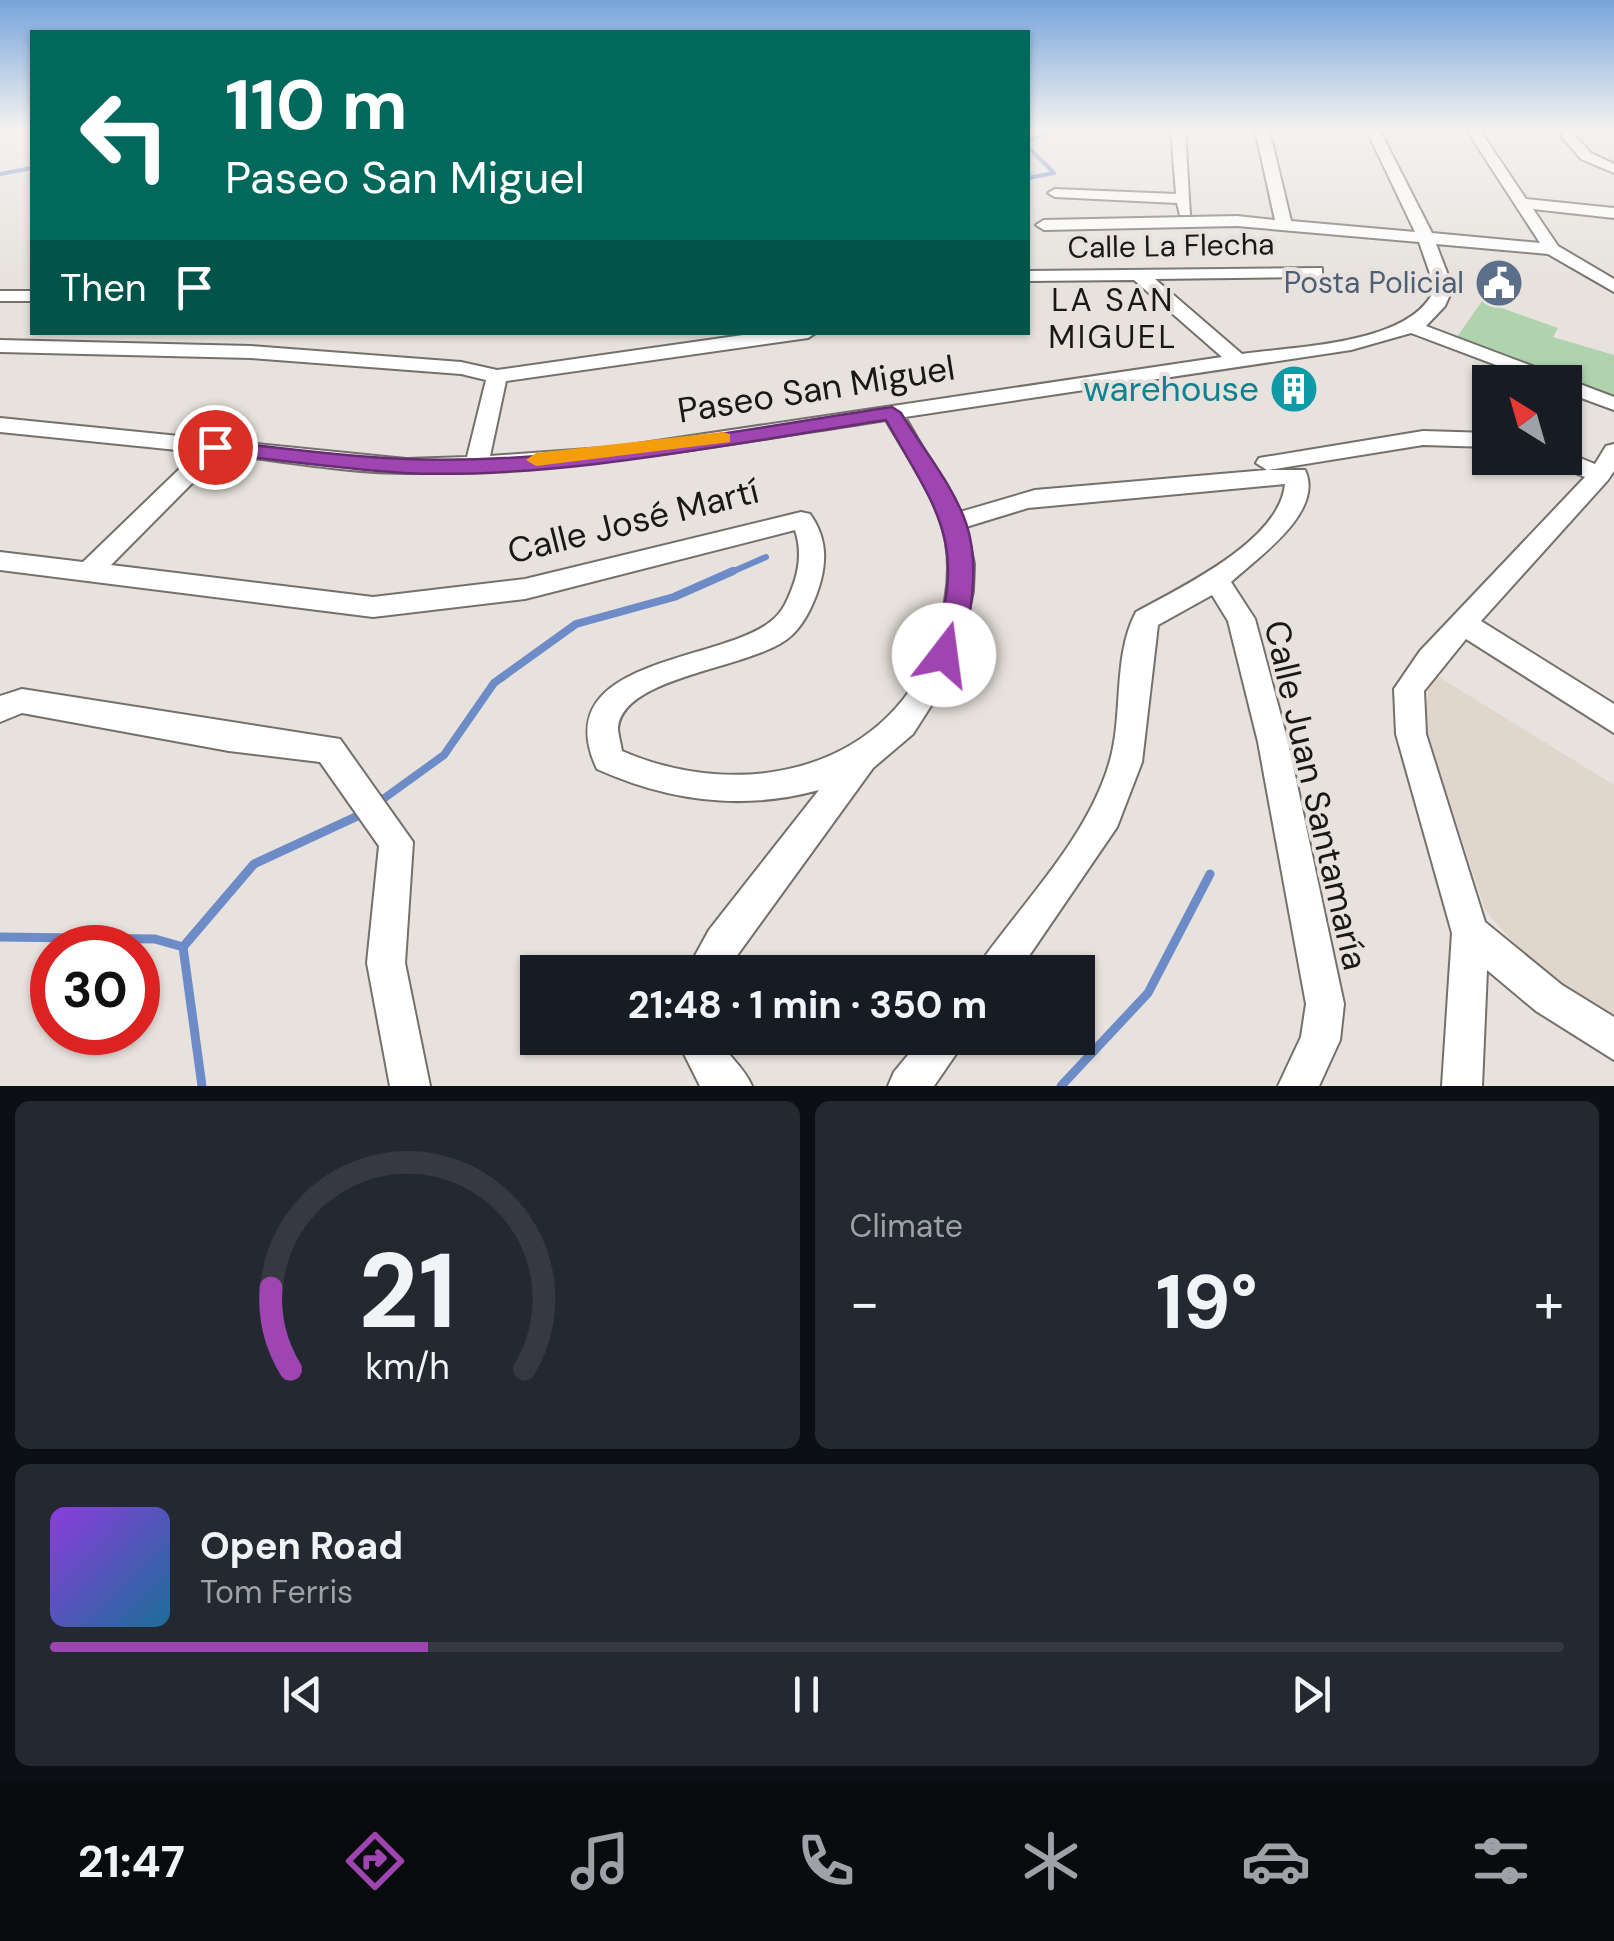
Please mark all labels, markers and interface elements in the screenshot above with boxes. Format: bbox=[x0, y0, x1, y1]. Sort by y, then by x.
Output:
text: 110 m bbox=[225, 60, 408, 151]
icon: left bbox=[60, 70, 190, 200]
text: Paseo San Miguel bbox=[225, 148, 585, 207]
street label: Calle La Flecha bbox=[1067, 224, 1275, 267]
public building icon: Posta Policial bbox=[1473, 257, 1525, 309]
icon: arrive bbox=[167, 260, 222, 315]
text: Then bbox=[60, 263, 147, 313]
place label: Posta Policial bbox=[1284, 263, 1464, 302]
district label: LA SAN MIGUEL bbox=[1048, 279, 1178, 358]
street label: Paseo San Miguel bbox=[674, 344, 958, 434]
building icon: warehouse bbox=[1268, 363, 1320, 415]
north arrow bbox=[1472, 365, 1582, 475]
map controls bbox=[1472, 365, 1582, 475]
place label: warehouse bbox=[1083, 366, 1259, 412]
pin bbox=[173, 405, 258, 490]
icon: arrive bbox=[188, 420, 243, 475]
street label: Calle José Martí bbox=[503, 468, 763, 574]
position arrow bbox=[892, 603, 996, 707]
street label: Calle Juan Santamaría bbox=[1253, 616, 1379, 974]
speed limit sign: 30 bbox=[30, 925, 160, 1055]
text: 21:48 · 1 min · 350 m bbox=[628, 980, 987, 1030]
text: Climate bbox=[850, 1205, 963, 1247]
text: 21 bbox=[358, 1224, 456, 1359]
text: 19° bbox=[1156, 1254, 1258, 1351]
text: − bbox=[850, 1267, 880, 1339]
text: + bbox=[1534, 1267, 1564, 1339]
text: km/h bbox=[365, 1344, 449, 1390]
text: Open Road bbox=[200, 1521, 403, 1571]
text: Tom Ferris bbox=[200, 1571, 353, 1613]
icon: previous bbox=[275, 1667, 330, 1722]
icon: pause bbox=[779, 1667, 834, 1722]
icon: next bbox=[1284, 1667, 1339, 1722]
icon: directions bbox=[340, 1826, 410, 1896]
icon: music bbox=[565, 1826, 635, 1896]
icon: phone bbox=[791, 1826, 861, 1896]
icon: climate bbox=[1016, 1826, 1086, 1896]
icon: car bbox=[1241, 1826, 1311, 1896]
icon: filters bbox=[1466, 1826, 1536, 1896]
text: 21:47 bbox=[78, 1832, 185, 1891]

